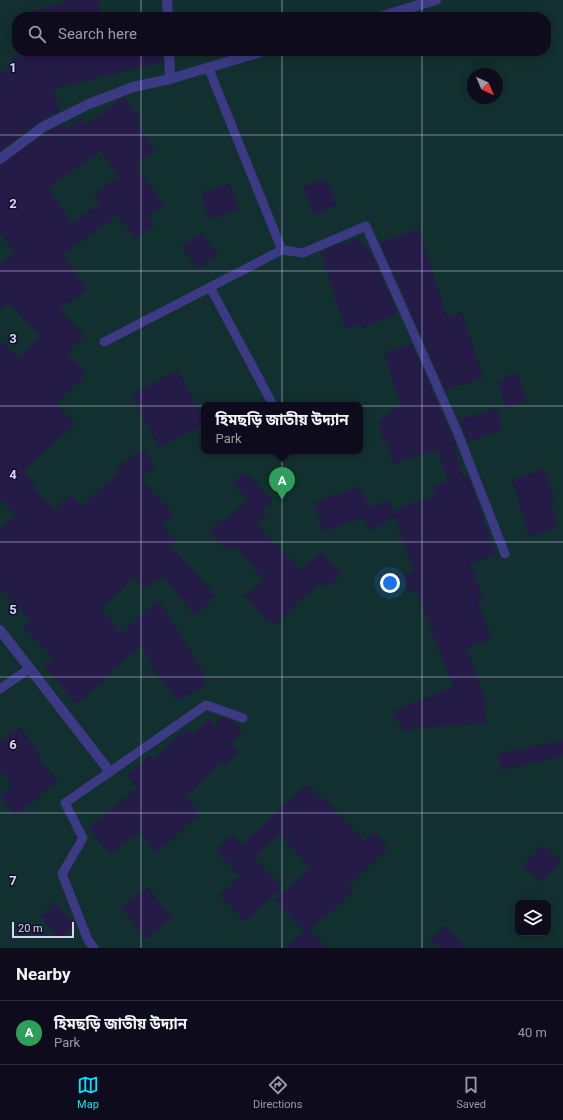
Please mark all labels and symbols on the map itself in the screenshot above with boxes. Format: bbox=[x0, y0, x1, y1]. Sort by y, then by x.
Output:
text: 1 bbox=[9, 60, 17, 75]
north arrow bbox=[467, 68, 503, 104]
text: 2 bbox=[9, 196, 17, 211]
text: 3 bbox=[9, 331, 17, 346]
text: 4 bbox=[9, 467, 17, 482]
pin: A bbox=[269, 467, 295, 500]
your location bbox=[380, 573, 400, 593]
text: 5 bbox=[9, 602, 17, 617]
text: 6 bbox=[9, 737, 17, 752]
text: 7 bbox=[9, 873, 17, 888]
scale bar bbox=[12, 920, 74, 939]

